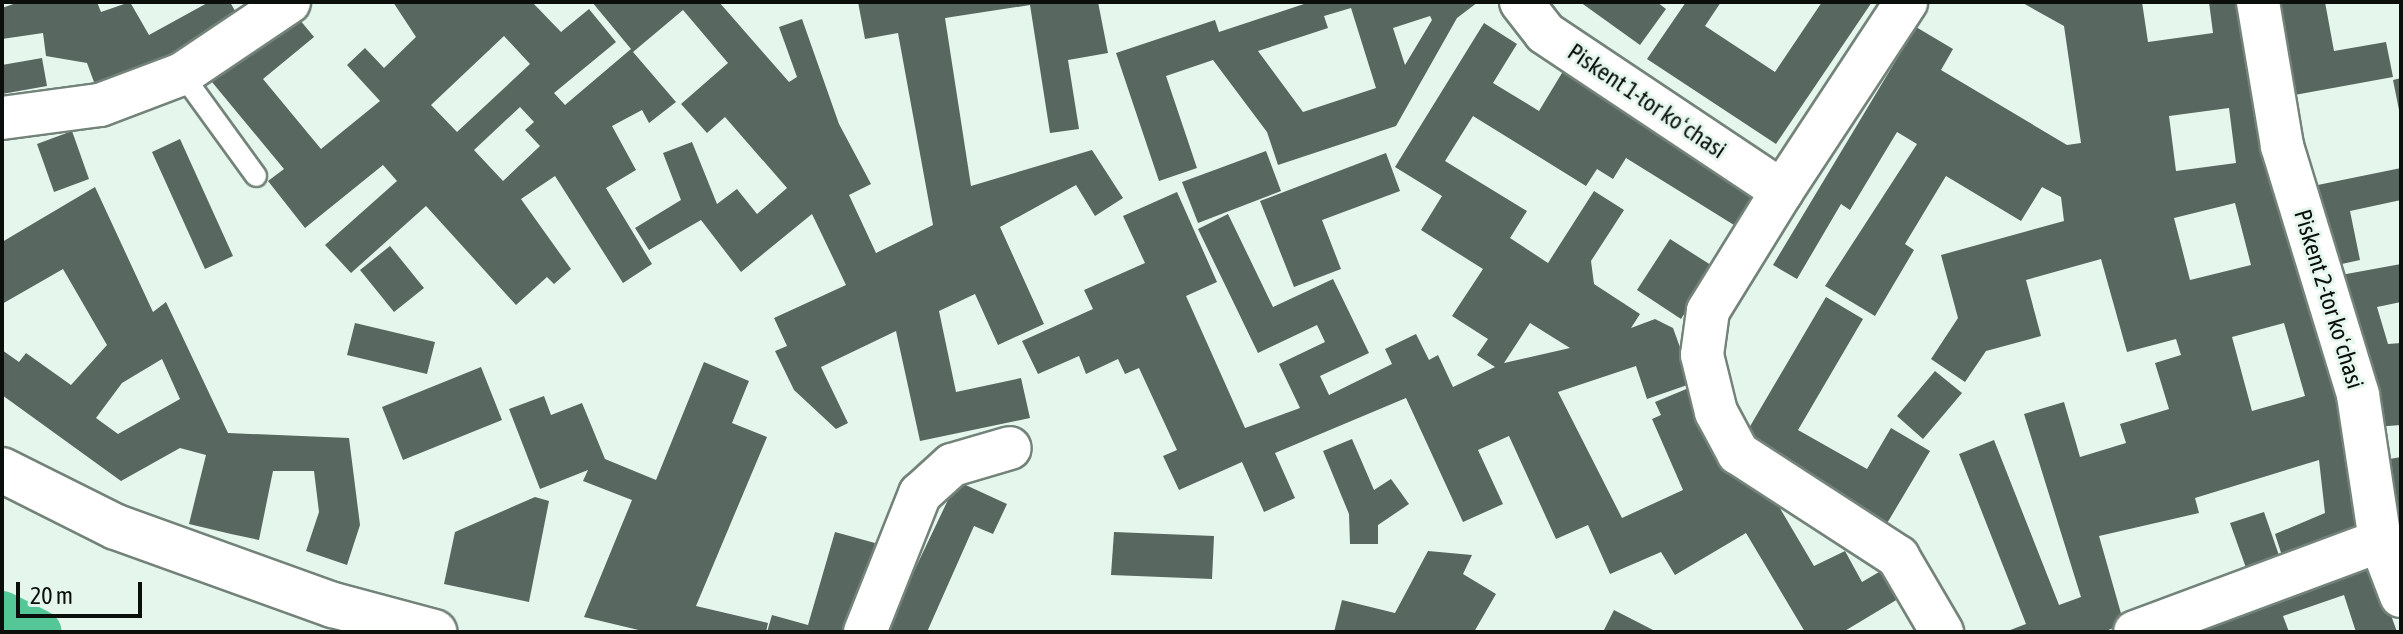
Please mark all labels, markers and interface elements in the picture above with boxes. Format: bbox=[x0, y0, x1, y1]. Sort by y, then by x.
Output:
street label: Piskent 1-tor koʻchasi bbox=[1562, 37, 1732, 165]
street label: Piskent 2-tor koʻchasi bbox=[2288, 206, 2370, 392]
scale bar bbox=[20, 566, 146, 616]
text: 20 m bbox=[30, 582, 73, 609]

